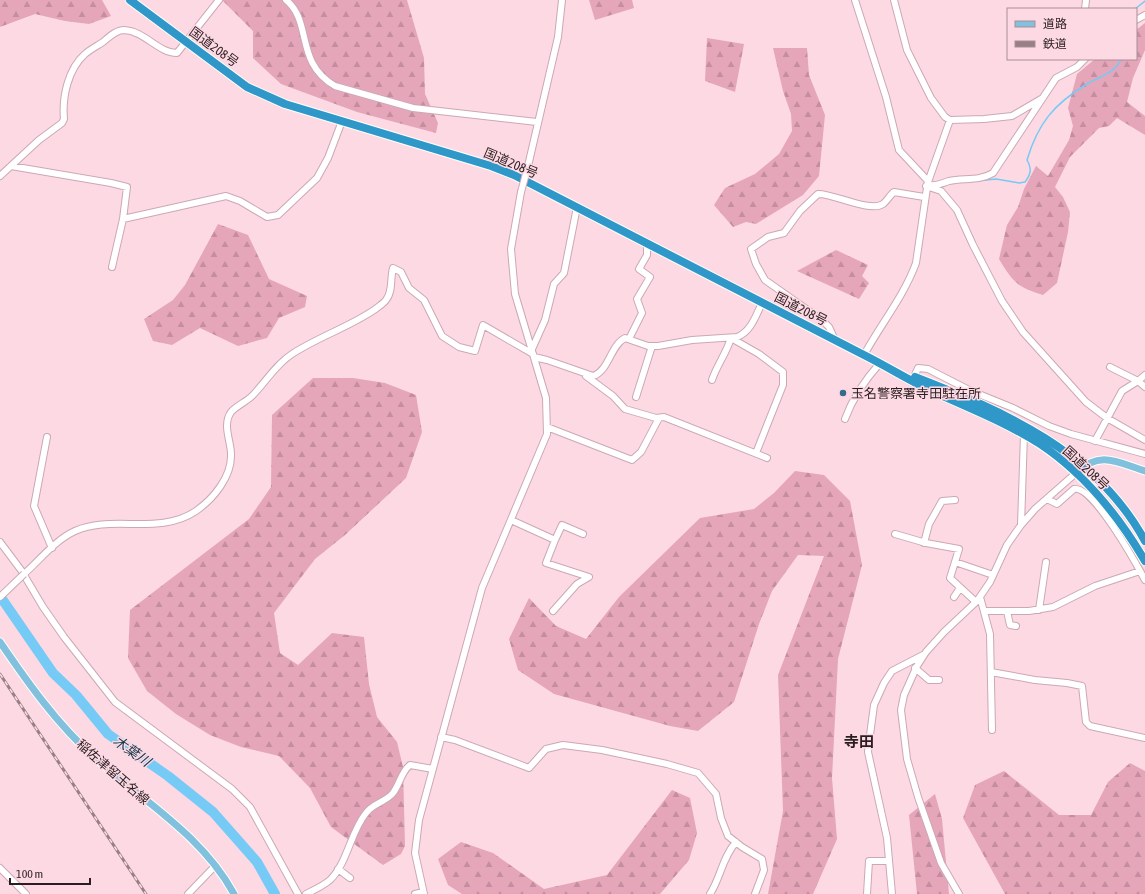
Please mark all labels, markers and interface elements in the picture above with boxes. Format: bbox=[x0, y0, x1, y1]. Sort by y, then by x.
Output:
legend bbox=[1007, 8, 1137, 60]
text: 道路 bbox=[1043, 17, 1067, 31]
street label: 国道208号 bbox=[186, 24, 242, 70]
text: 鉄道 bbox=[1043, 37, 1067, 51]
street label: 国道208号 bbox=[482, 145, 540, 181]
street label: 国道208号 bbox=[772, 289, 830, 329]
place label: 玉名警察署寺田駐在所 bbox=[851, 386, 981, 401]
marker: 玉名警察署寺田駐在所 bbox=[838, 388, 848, 398]
street label: 国道208号 bbox=[1060, 443, 1112, 493]
water label: 木葉川 bbox=[110, 732, 155, 771]
district label: 寺田 bbox=[844, 733, 874, 750]
street label: 稲佐津留玉名線 bbox=[74, 736, 152, 808]
scale bar bbox=[10, 860, 90, 886]
text: 100 m bbox=[16, 867, 43, 881]

